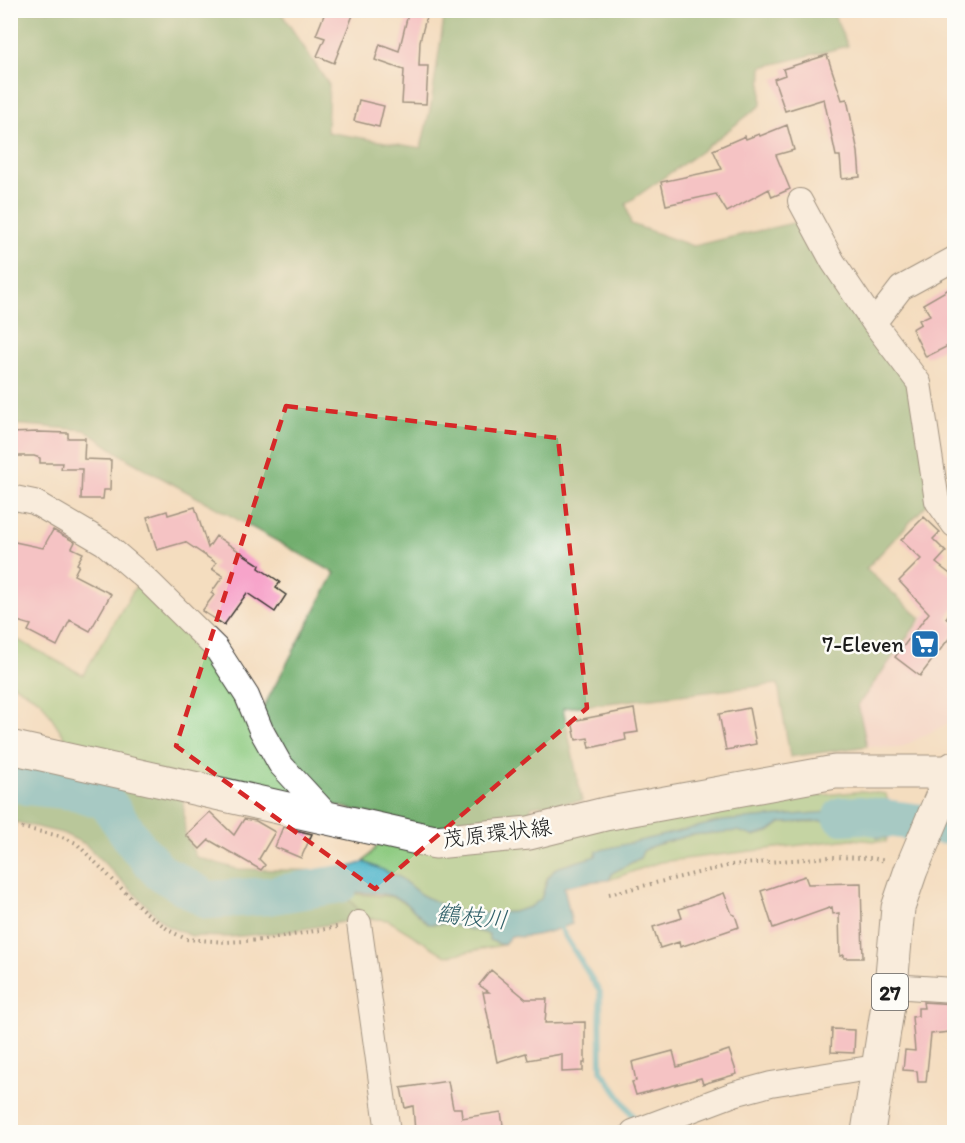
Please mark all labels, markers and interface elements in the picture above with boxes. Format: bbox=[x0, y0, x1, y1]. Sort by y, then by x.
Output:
supermarket icon: 7-Eleven bbox=[909, 628, 941, 660]
place label: 7-Eleven bbox=[822, 631, 905, 658]
street label: 茂原環状線 bbox=[441, 813, 553, 853]
water label: 鶴枝川 bbox=[435, 898, 509, 934]
road number: 27 bbox=[872, 974, 908, 1010]

